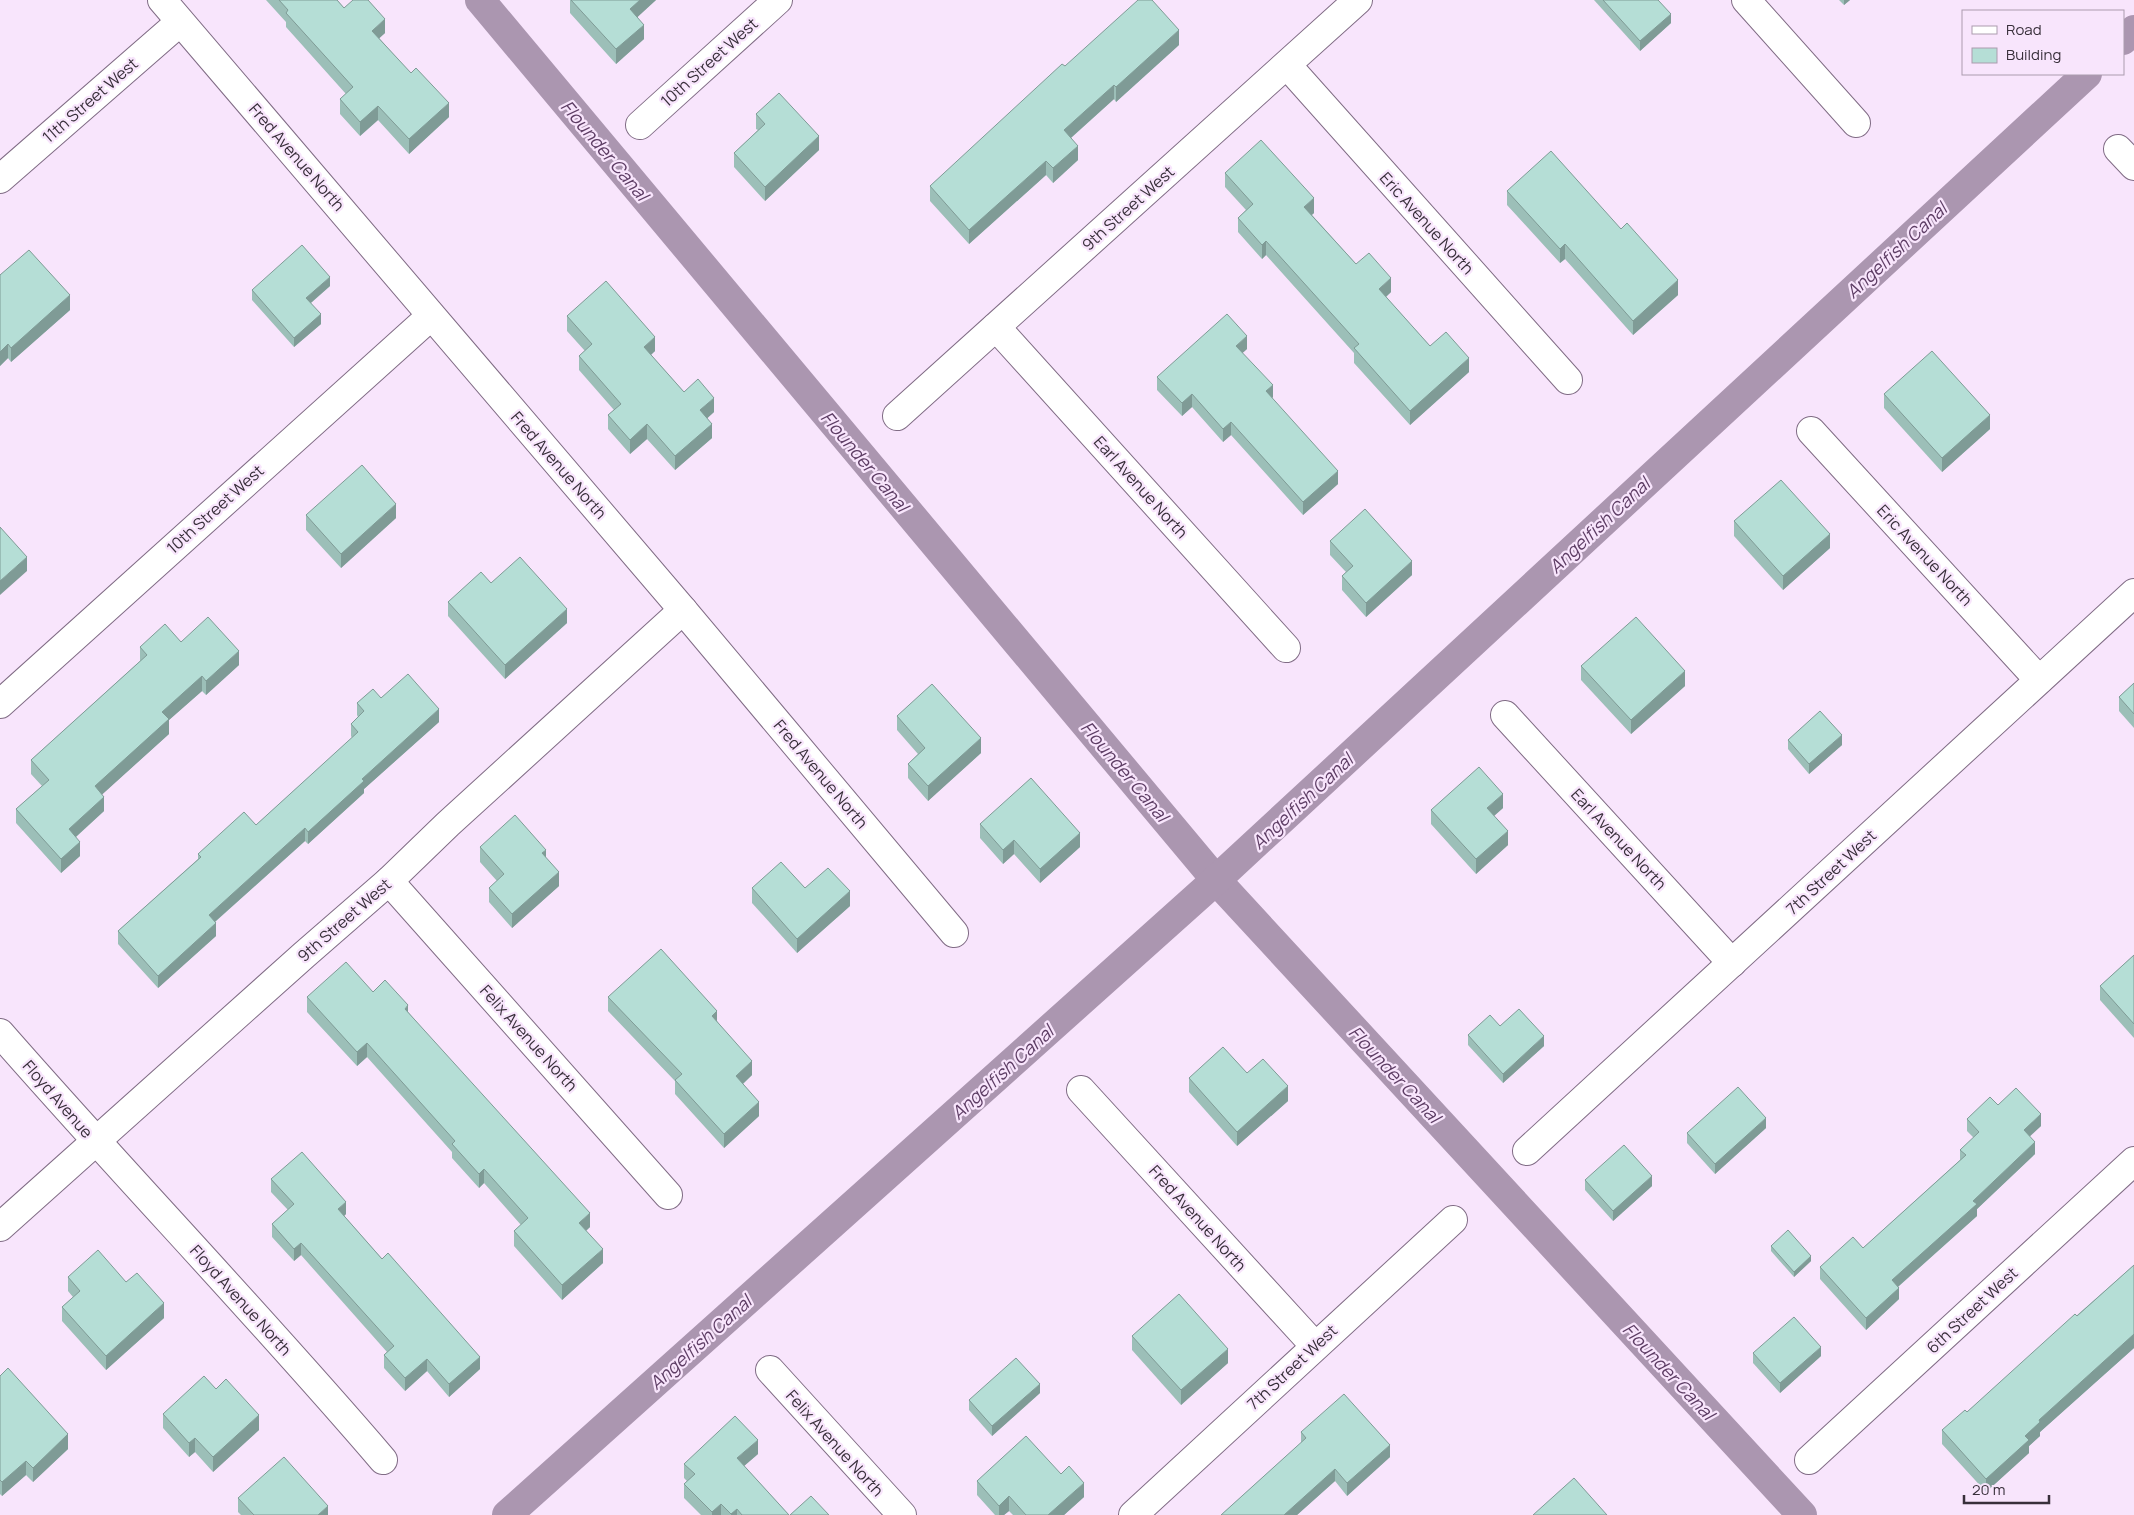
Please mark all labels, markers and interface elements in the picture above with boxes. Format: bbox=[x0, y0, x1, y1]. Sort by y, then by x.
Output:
legend bbox=[1962, 10, 2124, 75]
street label: 10th Street West bbox=[656, 13, 762, 111]
text: Road bbox=[2006, 19, 2042, 40]
text: Building bbox=[2006, 44, 2061, 65]
street label: 11th Street West bbox=[38, 52, 142, 148]
water label: Flounder Canal bbox=[556, 95, 656, 207]
street label: Fred Avenue North bbox=[244, 99, 350, 215]
street label: 9th Street West bbox=[1077, 161, 1179, 255]
street label: Eric Avenue North bbox=[1375, 167, 1479, 279]
water label: Angelfish Canal bbox=[1840, 195, 1954, 303]
water label: Flounder Canal bbox=[816, 406, 916, 518]
street label: Fred Avenue North bbox=[506, 407, 612, 523]
street label: Earl Avenue North bbox=[1089, 431, 1193, 543]
street label: 10th Street West bbox=[162, 460, 268, 558]
water label: Angelfish Canal bbox=[1543, 470, 1657, 578]
street label: Eric Avenue North bbox=[1872, 500, 1978, 610]
street label: Fred Avenue North bbox=[769, 715, 873, 833]
water label: Flounder Canal bbox=[1076, 716, 1176, 828]
water label: Angelfish Canal bbox=[1246, 746, 1360, 854]
street label: Earl Avenue North bbox=[1566, 784, 1672, 894]
street label: 7th Street West bbox=[1781, 825, 1881, 919]
street label: 9th Street West bbox=[292, 873, 396, 967]
street label: Felix Avenue North bbox=[475, 980, 583, 1096]
water label: Angelfish Canal bbox=[946, 1018, 1060, 1124]
water label: Flounder Canal bbox=[1344, 1020, 1448, 1130]
street label: Floyd Avenue bbox=[18, 1055, 98, 1143]
street label: Fred Avenue North bbox=[1144, 1160, 1252, 1276]
street label: Floyd Avenue North bbox=[185, 1240, 297, 1360]
street label: 6th Street West bbox=[1922, 1262, 2022, 1358]
water label: Angelfish Canal bbox=[644, 1288, 758, 1394]
water label: Flounder Canal bbox=[1618, 1317, 1722, 1427]
street label: 7th Street West bbox=[1242, 1320, 1342, 1414]
street label: Felix Avenue North bbox=[781, 1385, 889, 1501]
scale bar bbox=[1964, 1472, 2049, 1504]
text: 20 m bbox=[1972, 1479, 2005, 1500]

